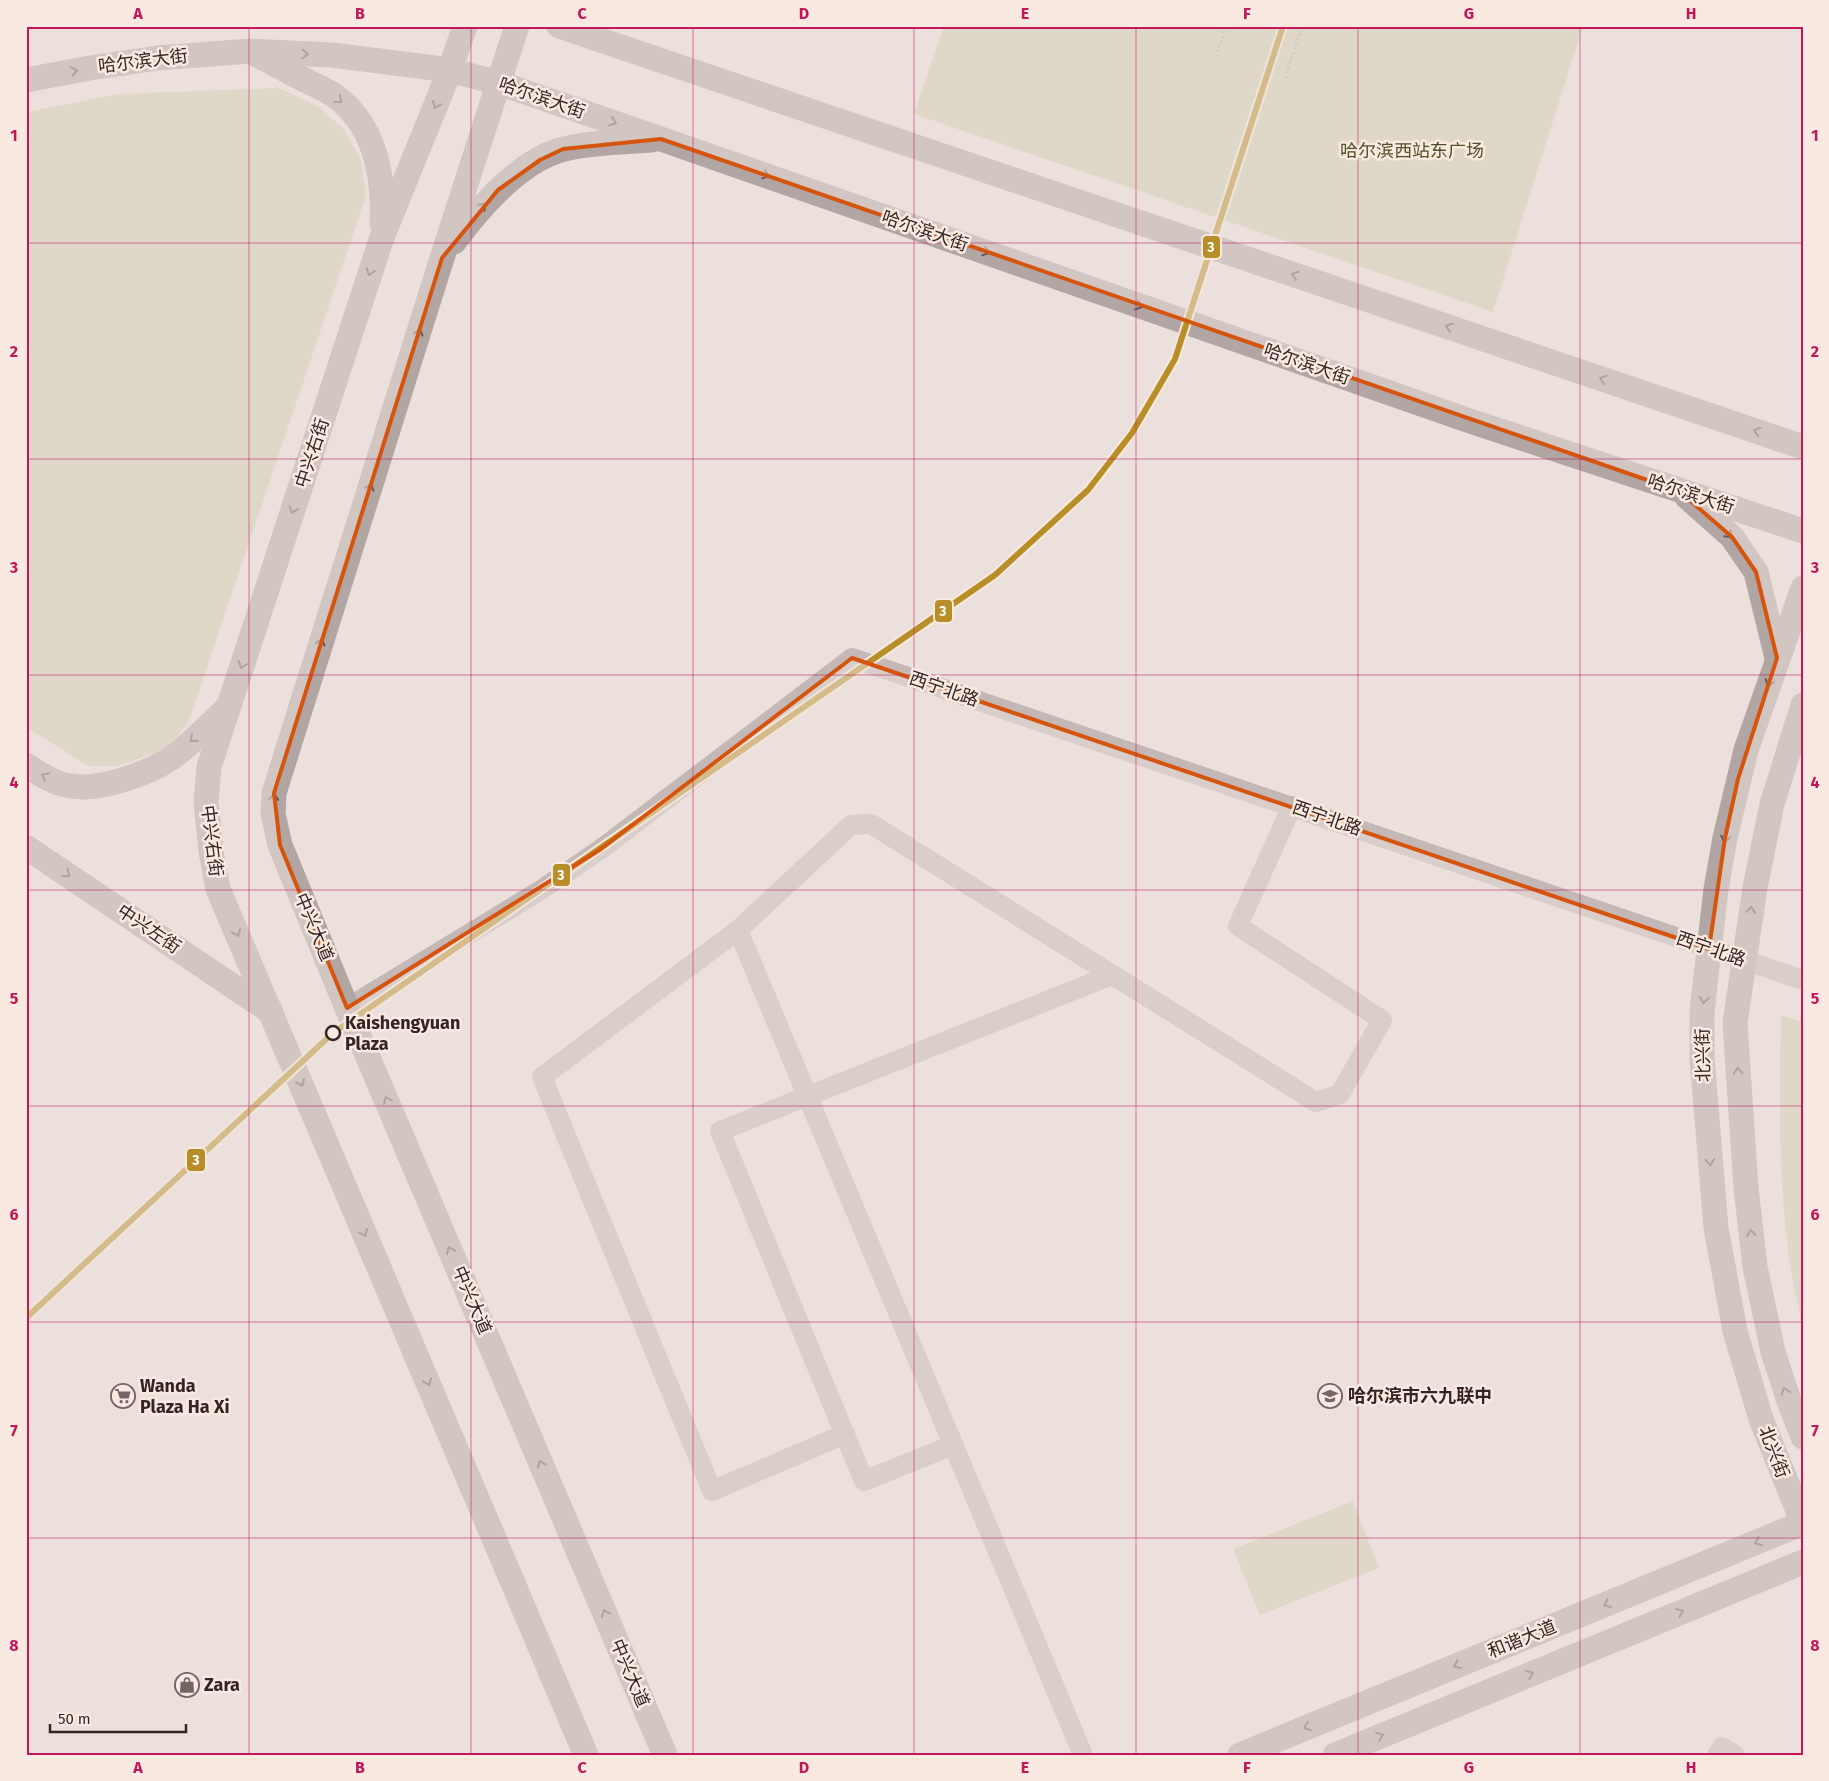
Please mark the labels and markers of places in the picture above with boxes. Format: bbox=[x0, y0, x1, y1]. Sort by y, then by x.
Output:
place label: Kaishengyuan Plaza bbox=[345, 1012, 460, 1055]
marker: Kaishengyuan Plaza bbox=[325, 1025, 341, 1041]
place label: Wanda Plaza Ha Xi bbox=[140, 1375, 230, 1418]
supermarket icon: Wanda Plaza Ha Xi bbox=[110, 1383, 136, 1409]
school or university icon: 哈尔滨市六九联中 bbox=[1317, 1383, 1343, 1409]
place label: 哈尔滨市六九联中 bbox=[1348, 1385, 1492, 1407]
shop icon: Zara bbox=[174, 1672, 200, 1698]
place label: Zara bbox=[204, 1674, 240, 1696]

